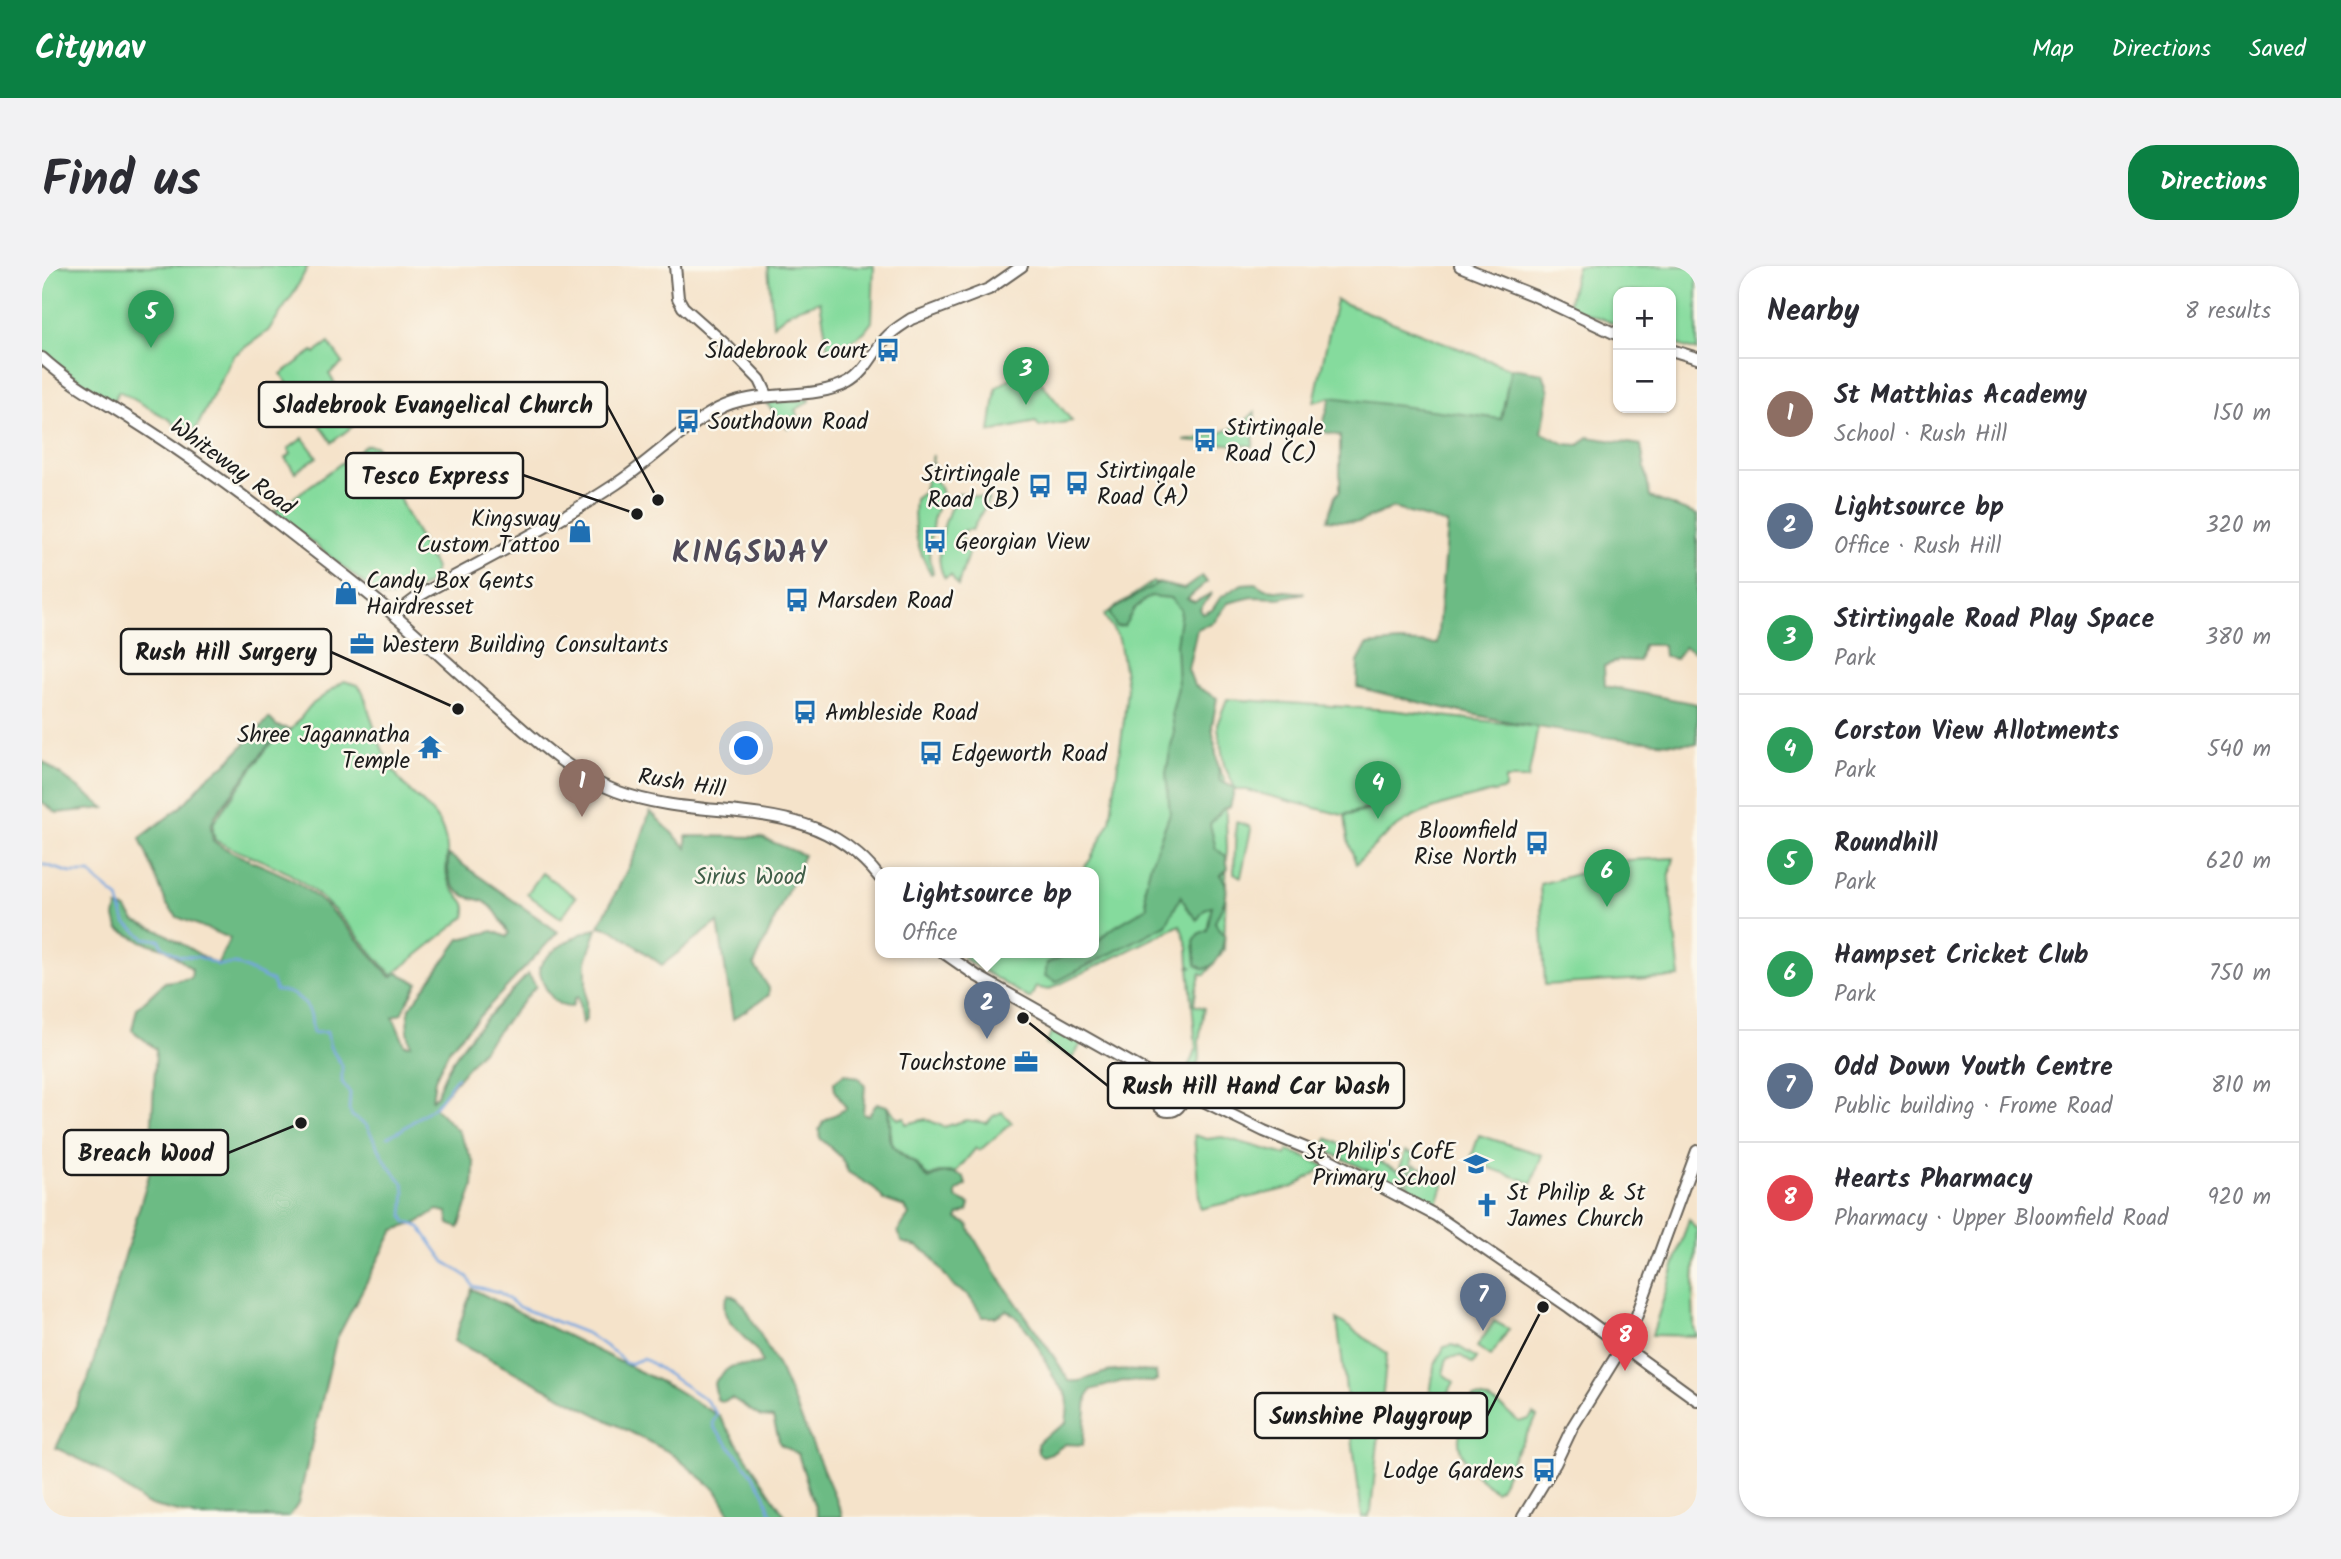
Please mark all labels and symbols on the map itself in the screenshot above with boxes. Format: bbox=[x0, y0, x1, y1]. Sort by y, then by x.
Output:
pin: 5 bbox=[128, 290, 174, 348]
place label: Sladebrook Court bbox=[705, 334, 869, 370]
bus stop icon: Sladebrook Court bbox=[874, 336, 902, 364]
pin: 3 bbox=[1003, 347, 1049, 405]
callout: Sladebrook Evangelical Church bbox=[259, 382, 607, 427]
text: Sladebrook Evangelical Church bbox=[273, 387, 593, 426]
place label: Southdown Road bbox=[708, 405, 868, 441]
bus stop icon: Southdown Road bbox=[674, 407, 702, 435]
street label: Whiteway Road bbox=[162, 410, 302, 526]
place label: Stirtingale Road (C) bbox=[1225, 411, 1324, 473]
bus stop icon: Stirtingale Road (C) bbox=[1191, 426, 1219, 454]
callout: Tesco Express bbox=[346, 453, 523, 498]
place label: Stirtingale Road (A) bbox=[1097, 454, 1196, 516]
place label: Stirtingale Road (B) bbox=[921, 457, 1020, 519]
text: Tesco Express bbox=[361, 458, 509, 497]
bus stop icon: Stirtingale Road (A) bbox=[1063, 469, 1091, 497]
bus stop icon: Stirtingale Road (B) bbox=[1026, 472, 1054, 500]
place label: Kingsway Custom Tattoo bbox=[417, 502, 560, 564]
shop icon: Kingsway Custom Tattoo bbox=[566, 517, 594, 545]
place label: Georgian View bbox=[955, 525, 1090, 561]
bus stop icon: Georgian View bbox=[921, 527, 949, 555]
district label: KINGSWAY bbox=[672, 530, 828, 578]
place label: Candy Box Gents Hairdresset bbox=[366, 564, 534, 626]
shop icon: Candy Box Gents Hairdresset bbox=[332, 579, 360, 607]
place label: Marsden Road bbox=[817, 584, 953, 620]
bus stop icon: Marsden Road bbox=[783, 586, 811, 614]
place label: Western Building Consultants bbox=[382, 628, 668, 664]
callout: Rush Hill Surgery bbox=[121, 629, 331, 674]
office icon: Western Building Consultants bbox=[348, 630, 376, 658]
text: Rush Hill Surgery bbox=[135, 634, 317, 673]
place label: Ambleside Road bbox=[825, 696, 978, 732]
bus stop icon: Ambleside Road bbox=[791, 698, 819, 726]
place label: Shree Jagannatha Temple bbox=[237, 718, 410, 780]
your location bbox=[729, 731, 763, 765]
temple icon: Shree Jagannatha Temple bbox=[416, 733, 444, 761]
place label: Edgeworth Road bbox=[951, 737, 1108, 773]
bus stop icon: Edgeworth Road bbox=[917, 739, 945, 767]
pin: 1 bbox=[559, 759, 605, 817]
street label: Rush Hill bbox=[635, 759, 728, 809]
pin: 4 bbox=[1355, 761, 1401, 819]
place label: Bloomfield Rise North bbox=[1414, 814, 1518, 876]
bus stop icon: Bloomfield Rise North bbox=[1523, 829, 1551, 857]
pin: 6 bbox=[1584, 849, 1630, 907]
park label: Sirius Wood bbox=[694, 860, 806, 896]
pin: 2 bbox=[964, 981, 1010, 1039]
place label: Touchstone bbox=[898, 1046, 1006, 1082]
office icon: Touchstone bbox=[1012, 1048, 1040, 1076]
callout: Rush Hill Hand Car Wash bbox=[1108, 1063, 1404, 1108]
text: Rush Hill Hand Car Wash bbox=[1122, 1068, 1390, 1107]
callout: Breach Wood bbox=[64, 1130, 228, 1175]
text: Breach Wood bbox=[78, 1135, 215, 1174]
place label: St Philip's CofE Primary School bbox=[1305, 1135, 1457, 1197]
school or university icon: St Philip's CofE Primary School bbox=[1462, 1150, 1490, 1178]
place label: St Philip & St James Church bbox=[1507, 1176, 1647, 1238]
church icon: St Philip & St James Church bbox=[1473, 1191, 1501, 1219]
pin: 7 bbox=[1460, 1273, 1506, 1331]
pin: 8 bbox=[1602, 1313, 1648, 1371]
callout: Sunshine Playgroup bbox=[1255, 1393, 1487, 1438]
text: Sunshine Playgroup bbox=[1269, 1398, 1473, 1437]
place label: Lodge Gardens bbox=[1383, 1454, 1524, 1490]
bus stop icon: Lodge Gardens bbox=[1530, 1456, 1558, 1484]

